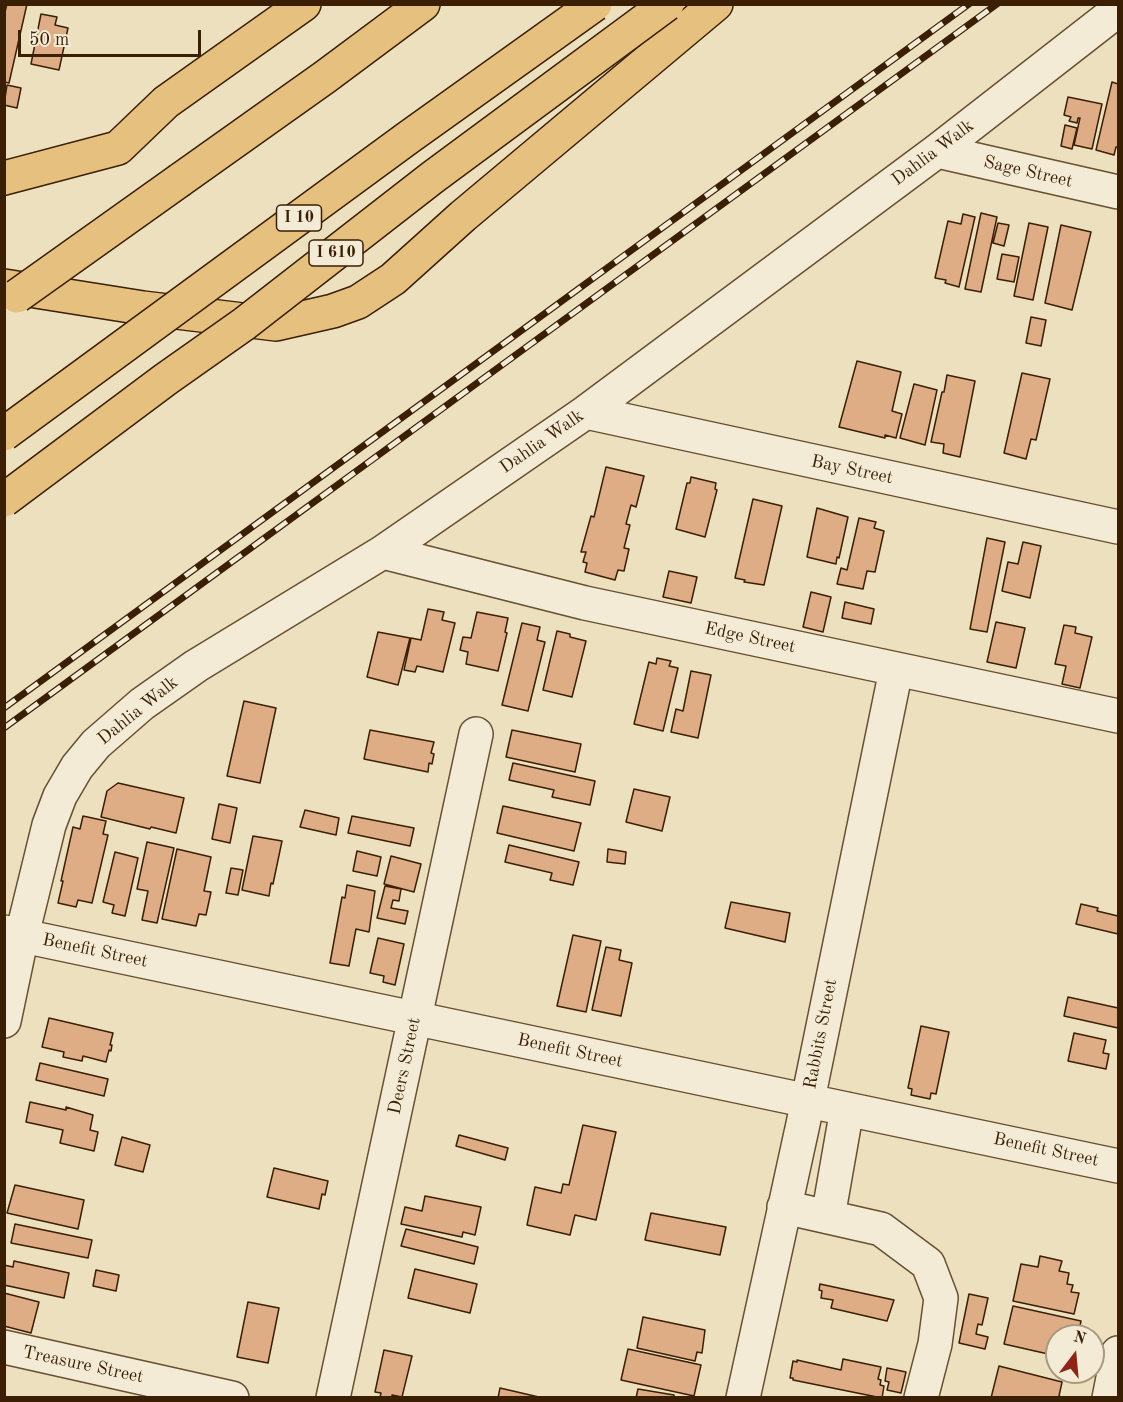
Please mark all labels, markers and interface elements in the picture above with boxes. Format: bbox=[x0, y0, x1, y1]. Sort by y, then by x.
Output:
scale bar bbox=[21, 18, 204, 56]
text: 50 m bbox=[29, 31, 69, 49]
street label: Dahlia Walk bbox=[888, 115, 978, 191]
street label: Sage Street bbox=[981, 151, 1075, 193]
road number: I 10 bbox=[276, 205, 322, 231]
road number: I 610 bbox=[309, 240, 363, 266]
street label: Dahlia Walk bbox=[496, 405, 588, 479]
street label: Bay Street bbox=[809, 451, 895, 489]
street label: Edge Street bbox=[702, 618, 798, 658]
street label: Dahlia Walk bbox=[93, 672, 183, 750]
street label: Benefit Street bbox=[40, 929, 150, 973]
street label: Rabbits Street bbox=[800, 977, 842, 1091]
street label: Deers Street bbox=[384, 1016, 426, 1116]
street label: Benefit Street bbox=[515, 1029, 625, 1073]
street label: Benefit Street bbox=[991, 1128, 1101, 1172]
north arrow bbox=[1045, 1324, 1105, 1384]
text: N bbox=[1071, 1329, 1087, 1348]
street label: Treasure Street bbox=[20, 1342, 146, 1388]

